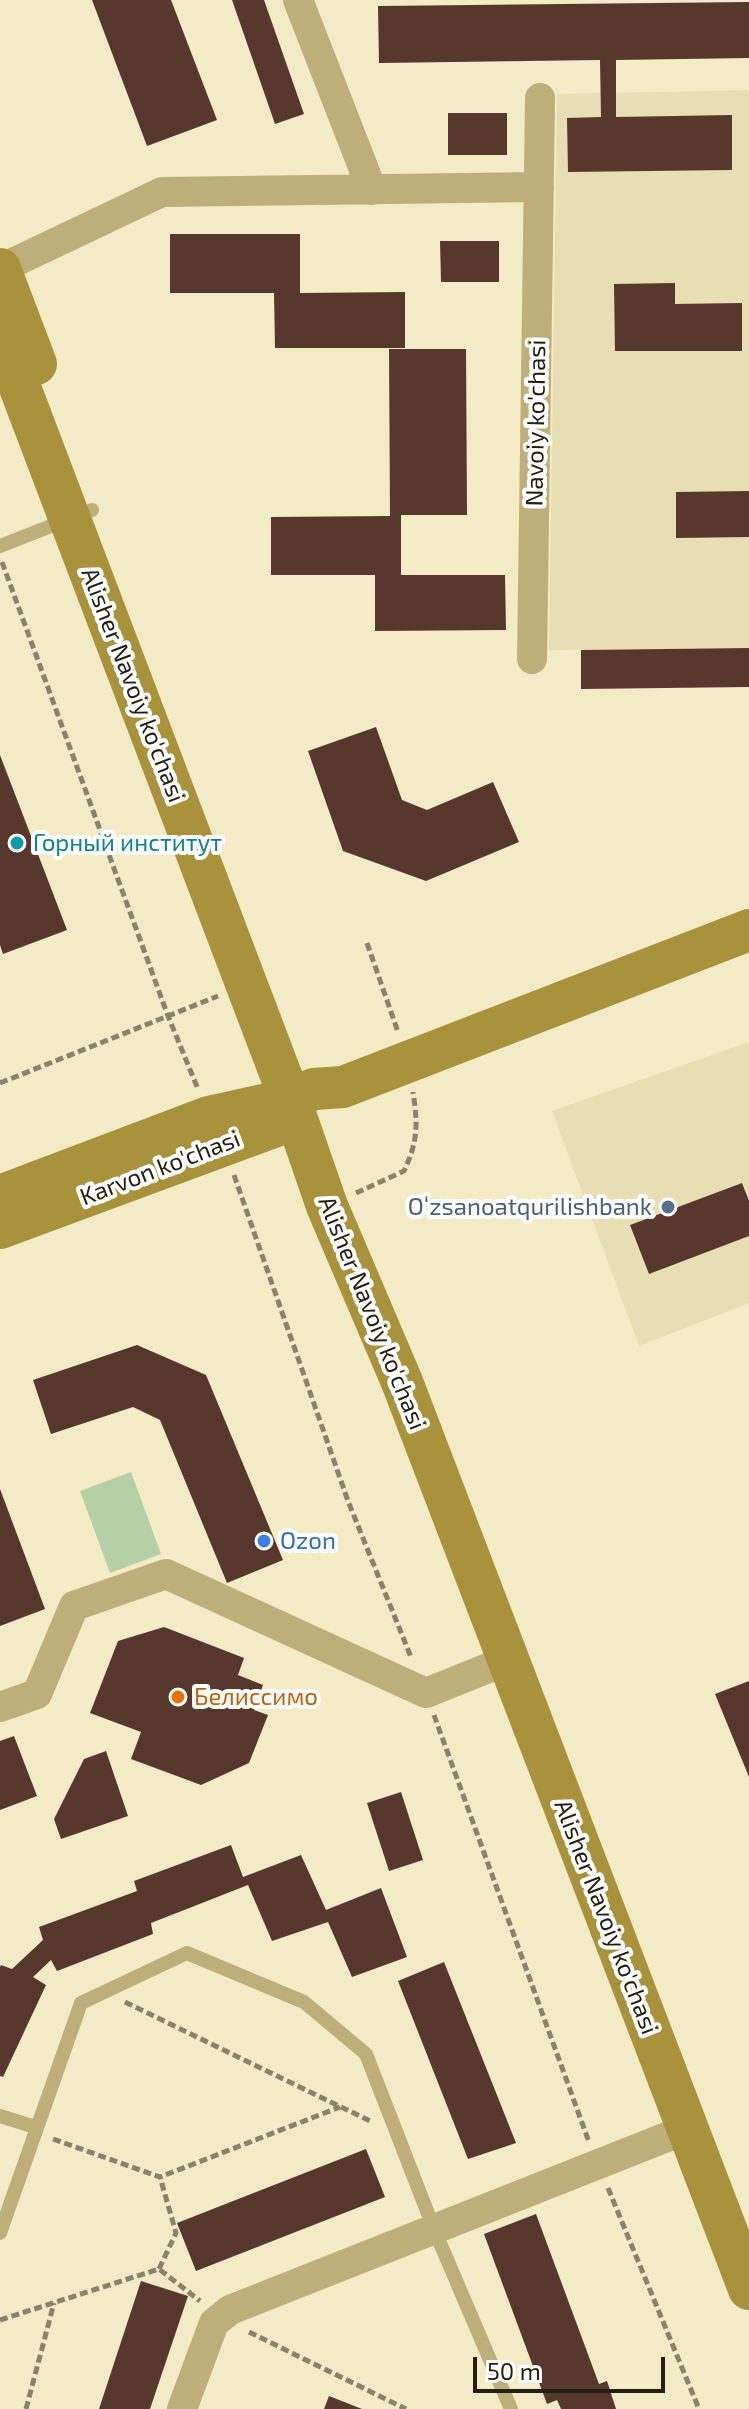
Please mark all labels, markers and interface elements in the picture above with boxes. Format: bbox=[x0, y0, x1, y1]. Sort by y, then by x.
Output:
street label: Navoiy ko'chasi bbox=[520, 339, 552, 507]
street label: Alisher Navoiy ko'chasi bbox=[75, 564, 191, 806]
place label: Горный институт bbox=[33, 829, 222, 857]
marker: Горный институт bbox=[8, 834, 26, 852]
street label: Karvon ko'chasi bbox=[76, 1124, 244, 1212]
street label: Alisher Navoiy ko'chasi bbox=[312, 1192, 432, 1434]
place label: Oʻzsanoatqurilishbank bbox=[408, 1193, 652, 1221]
marker: Oʻzsanoatqurilishbank bbox=[659, 1198, 677, 1216]
place label: Ozon bbox=[280, 1527, 336, 1555]
marker: Ozon bbox=[255, 1532, 273, 1550]
place label: Белиссимо bbox=[194, 1683, 318, 1711]
marker: Белиссимо bbox=[169, 1688, 187, 1706]
street label: Alisher Navoiy ko'chasi bbox=[548, 1796, 664, 2038]
scale bar bbox=[477, 2341, 669, 2391]
text: 50 m bbox=[487, 2356, 541, 2385]

